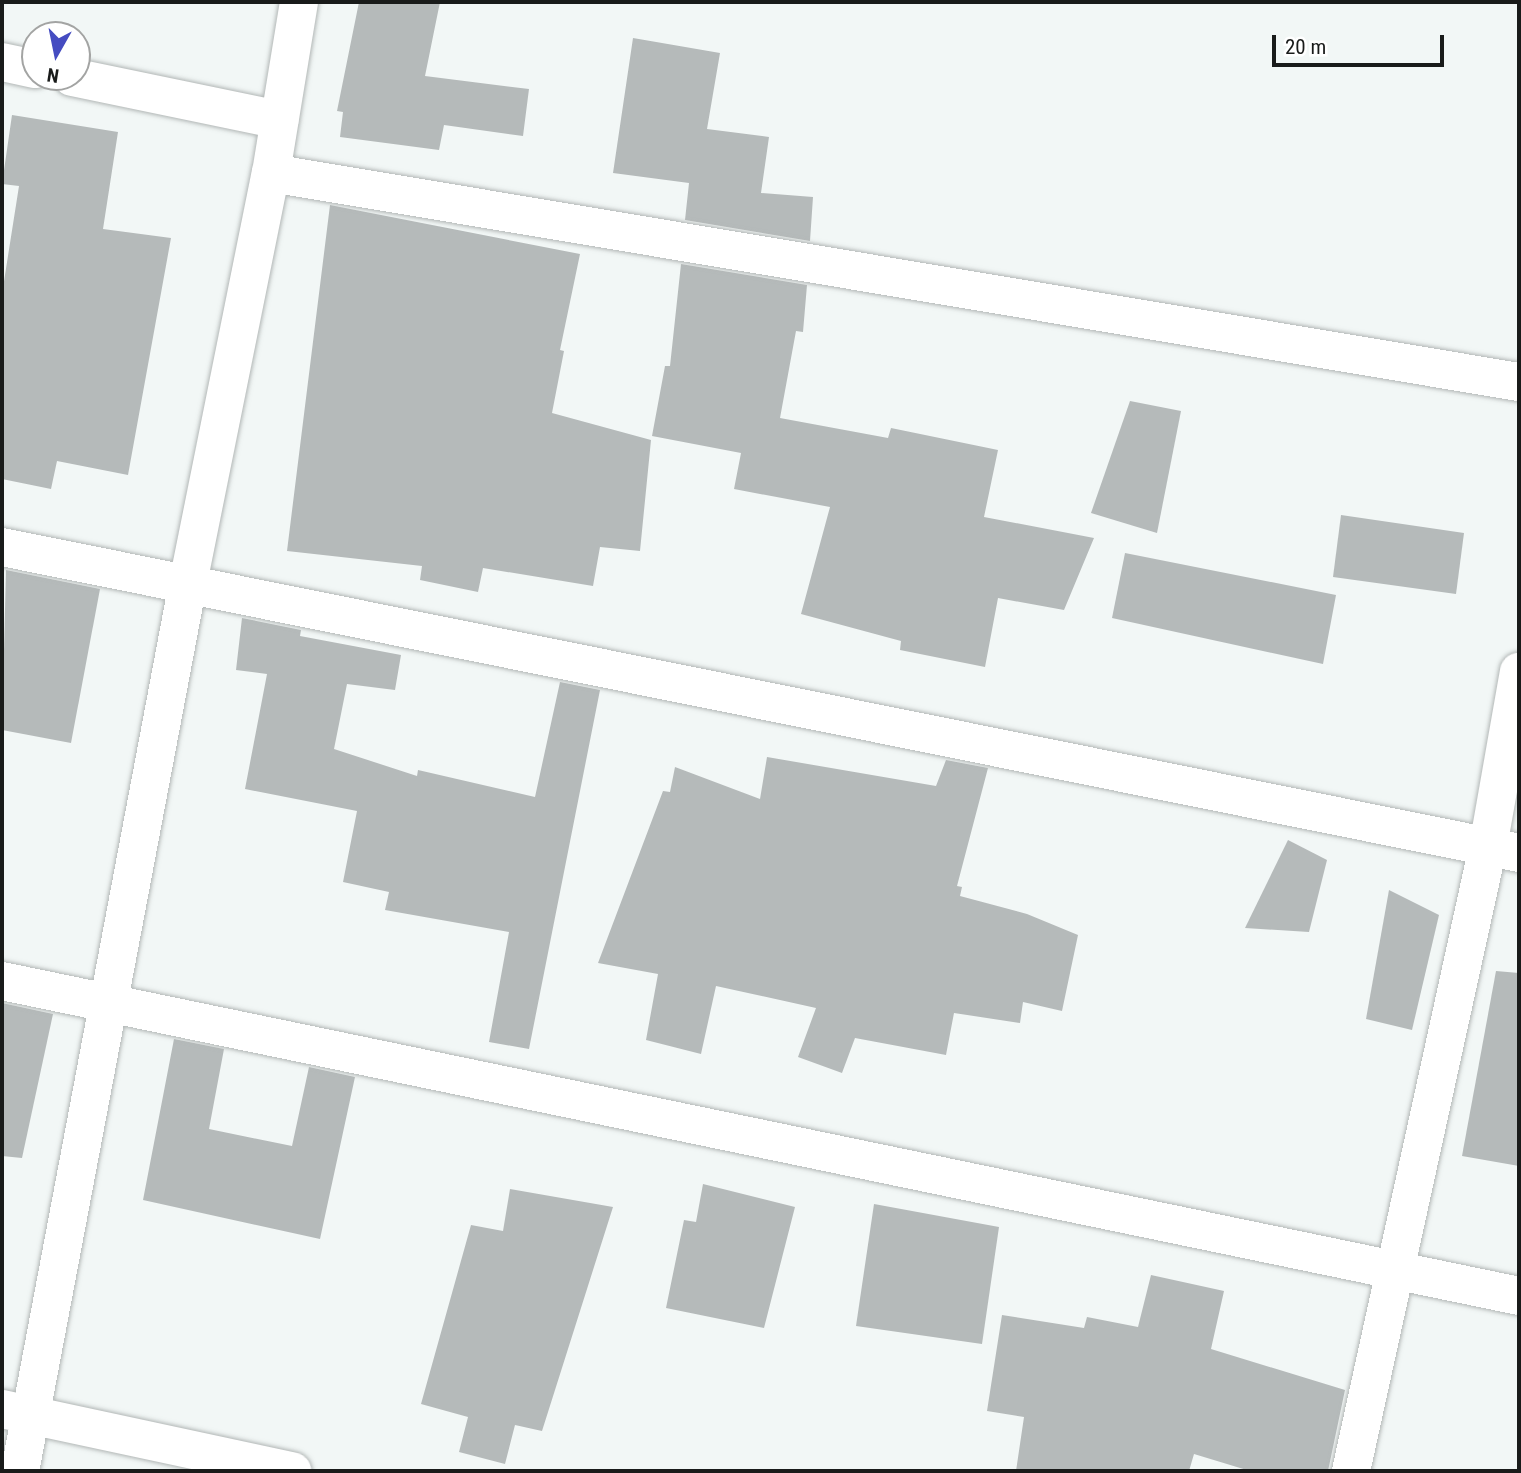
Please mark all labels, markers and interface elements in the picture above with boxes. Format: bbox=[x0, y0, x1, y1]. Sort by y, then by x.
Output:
north arrow bbox=[21, 21, 91, 91]
scale bar bbox=[1276, 21, 1448, 65]
text: 20 m bbox=[1285, 35, 1326, 59]
text: N bbox=[45, 63, 61, 88]

